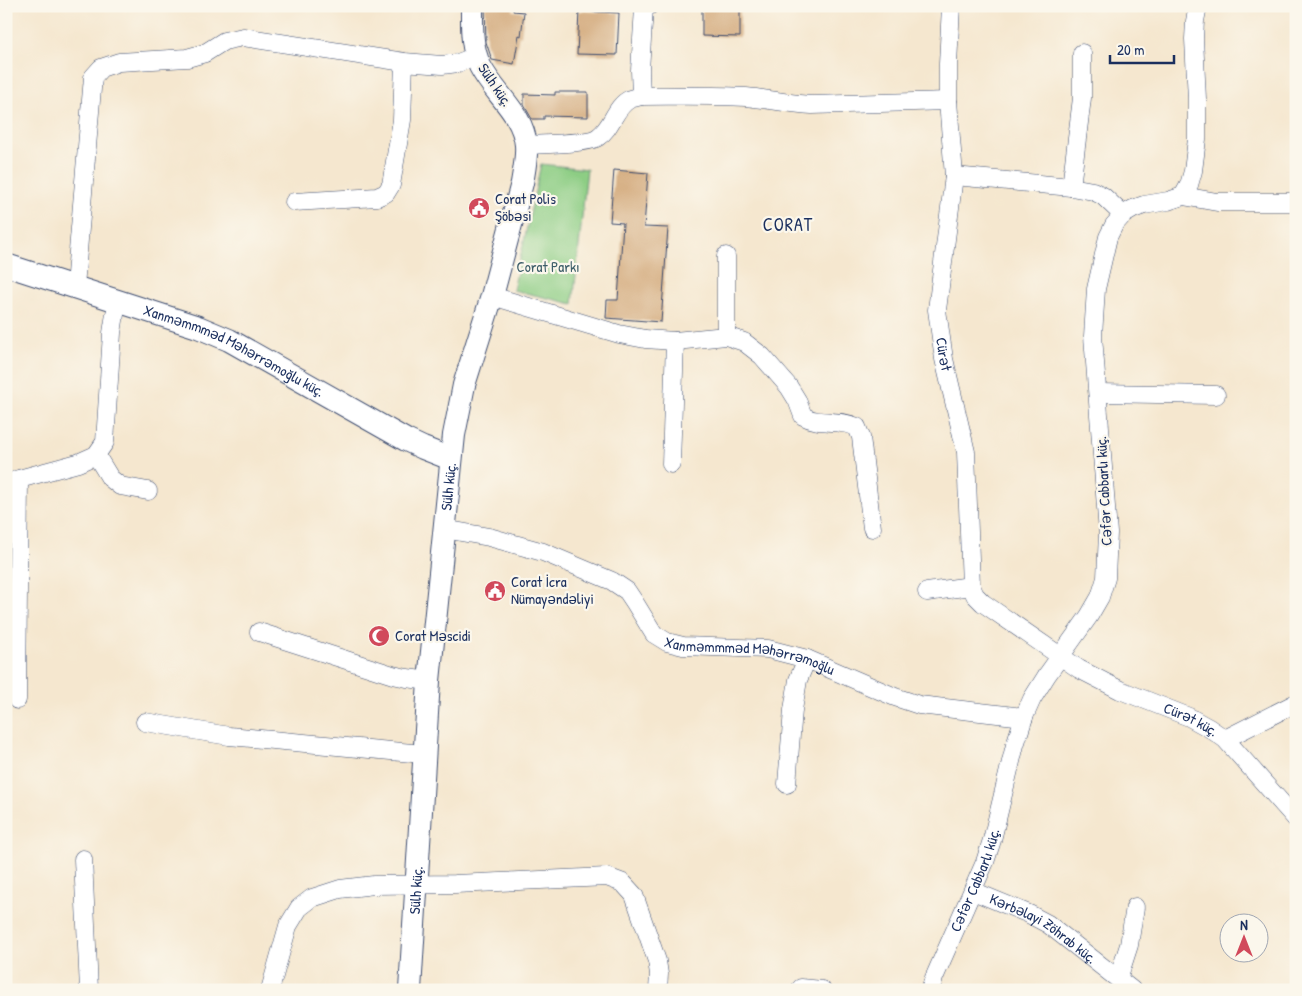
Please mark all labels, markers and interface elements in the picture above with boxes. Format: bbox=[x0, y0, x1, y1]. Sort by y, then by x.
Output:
scale bar bbox=[1110, 32, 1173, 64]
text: 20 m bbox=[1117, 39, 1144, 60]
street label: Sülh küç. bbox=[473, 59, 518, 110]
place label: Corat Polis Şöbəsi bbox=[495, 188, 556, 226]
public building icon: Corat Polis Şöbəsi bbox=[467, 196, 491, 220]
district label: CORAT bbox=[763, 212, 813, 237]
park label: Corat Parkı bbox=[517, 256, 580, 277]
street label: Xanməmmməd Məhərrəmoğlu küç. bbox=[141, 299, 328, 402]
street label: Cürət bbox=[931, 336, 958, 374]
street label: Cəfər Cabbarlı küç. bbox=[1090, 436, 1117, 546]
street label: Sülh küç. bbox=[435, 462, 461, 511]
place label: Corat İcra Nümayəndəliyi bbox=[511, 571, 594, 609]
public building icon: Corat İcra Nümayəndəliyi bbox=[483, 579, 507, 603]
mosque icon: Corat Məscidi bbox=[367, 624, 391, 648]
place label: Corat Məscidi bbox=[395, 625, 471, 646]
street label: Xanməmmməd Məhərrəmoğlu bbox=[662, 631, 838, 680]
street label: Cürət küç. bbox=[1161, 697, 1223, 741]
street label: Cəfər Cabbarlı küç. bbox=[945, 826, 1004, 935]
street label: Sülh küç. bbox=[404, 866, 428, 915]
street label: Kərbəlayi Zöhrab küç. bbox=[987, 888, 1101, 968]
north arrow bbox=[1220, 914, 1270, 964]
text: N bbox=[1240, 915, 1248, 934]

